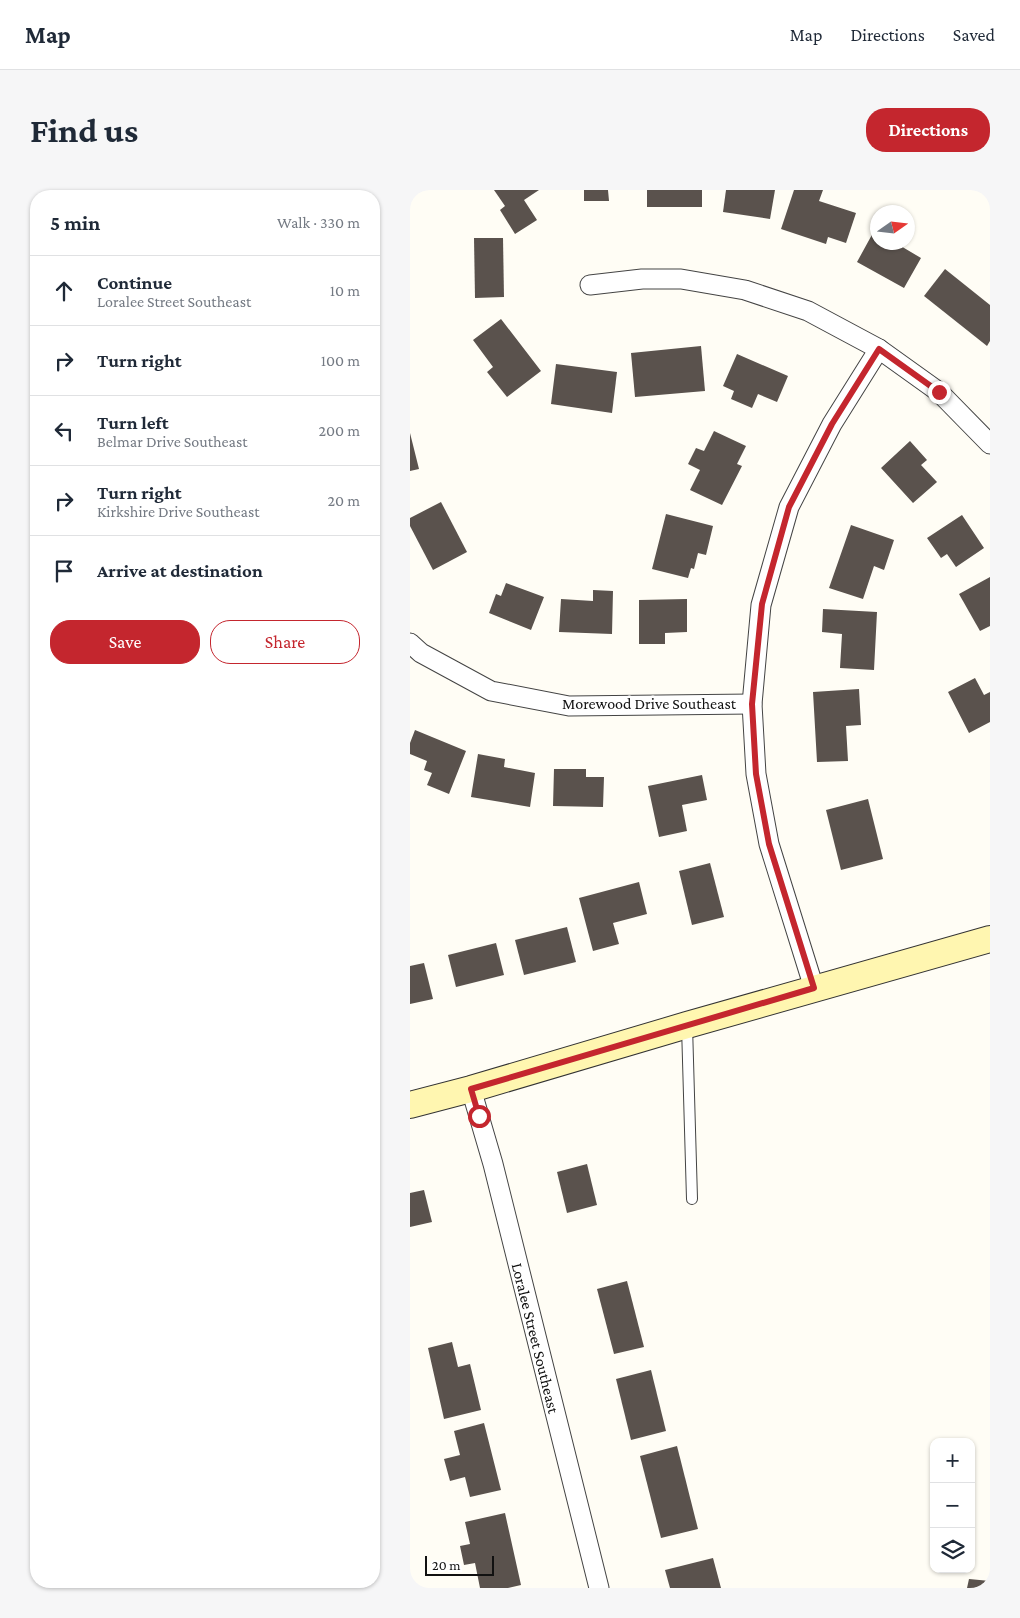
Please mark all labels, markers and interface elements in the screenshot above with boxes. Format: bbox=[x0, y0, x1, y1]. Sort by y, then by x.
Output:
text: Map bbox=[25, 21, 71, 48]
text: Map bbox=[790, 25, 822, 45]
text: Directions bbox=[850, 25, 925, 45]
text: Saved bbox=[953, 25, 995, 45]
button: Directions bbox=[866, 108, 990, 152]
text: Find us bbox=[30, 111, 138, 150]
north arrow bbox=[870, 205, 915, 250]
text: 5 min bbox=[50, 211, 100, 235]
text: Walk · 330 m bbox=[277, 214, 360, 231]
text: Continue bbox=[97, 272, 172, 293]
icon: ahead bbox=[50, 277, 78, 305]
text: 10 m bbox=[330, 282, 360, 299]
text: Loralee Street Southeast bbox=[97, 293, 251, 310]
icon: right bbox=[50, 347, 78, 375]
text: Turn right bbox=[97, 350, 182, 371]
text: 100 m bbox=[321, 352, 360, 369]
route end bbox=[928, 381, 951, 404]
text: Turn left bbox=[97, 412, 169, 433]
icon: left bbox=[50, 417, 78, 445]
text: 200 m bbox=[318, 422, 360, 439]
text: Belmar Drive Southeast bbox=[97, 433, 248, 450]
text: Turn right bbox=[97, 482, 182, 503]
icon: right bbox=[50, 487, 78, 515]
text: 20 m bbox=[327, 492, 360, 509]
text: Kirkshire Drive Southeast bbox=[97, 503, 260, 520]
icon: arrive bbox=[50, 557, 78, 585]
text: Arrive at destination bbox=[97, 560, 263, 581]
button: Save bbox=[50, 620, 200, 664]
button: Share bbox=[210, 620, 360, 664]
street label: Morewood Drive Southeast bbox=[562, 695, 737, 712]
route start bbox=[468, 1105, 491, 1128]
street label: Loralee Street Southeast bbox=[509, 1261, 563, 1416]
map controls bbox=[930, 1438, 975, 1573]
button: + bbox=[930, 1438, 975, 1483]
button: − bbox=[930, 1483, 975, 1528]
button: layers bbox=[930, 1528, 975, 1573]
scale bar bbox=[425, 1553, 494, 1576]
text: 20 m bbox=[432, 1557, 460, 1573]

